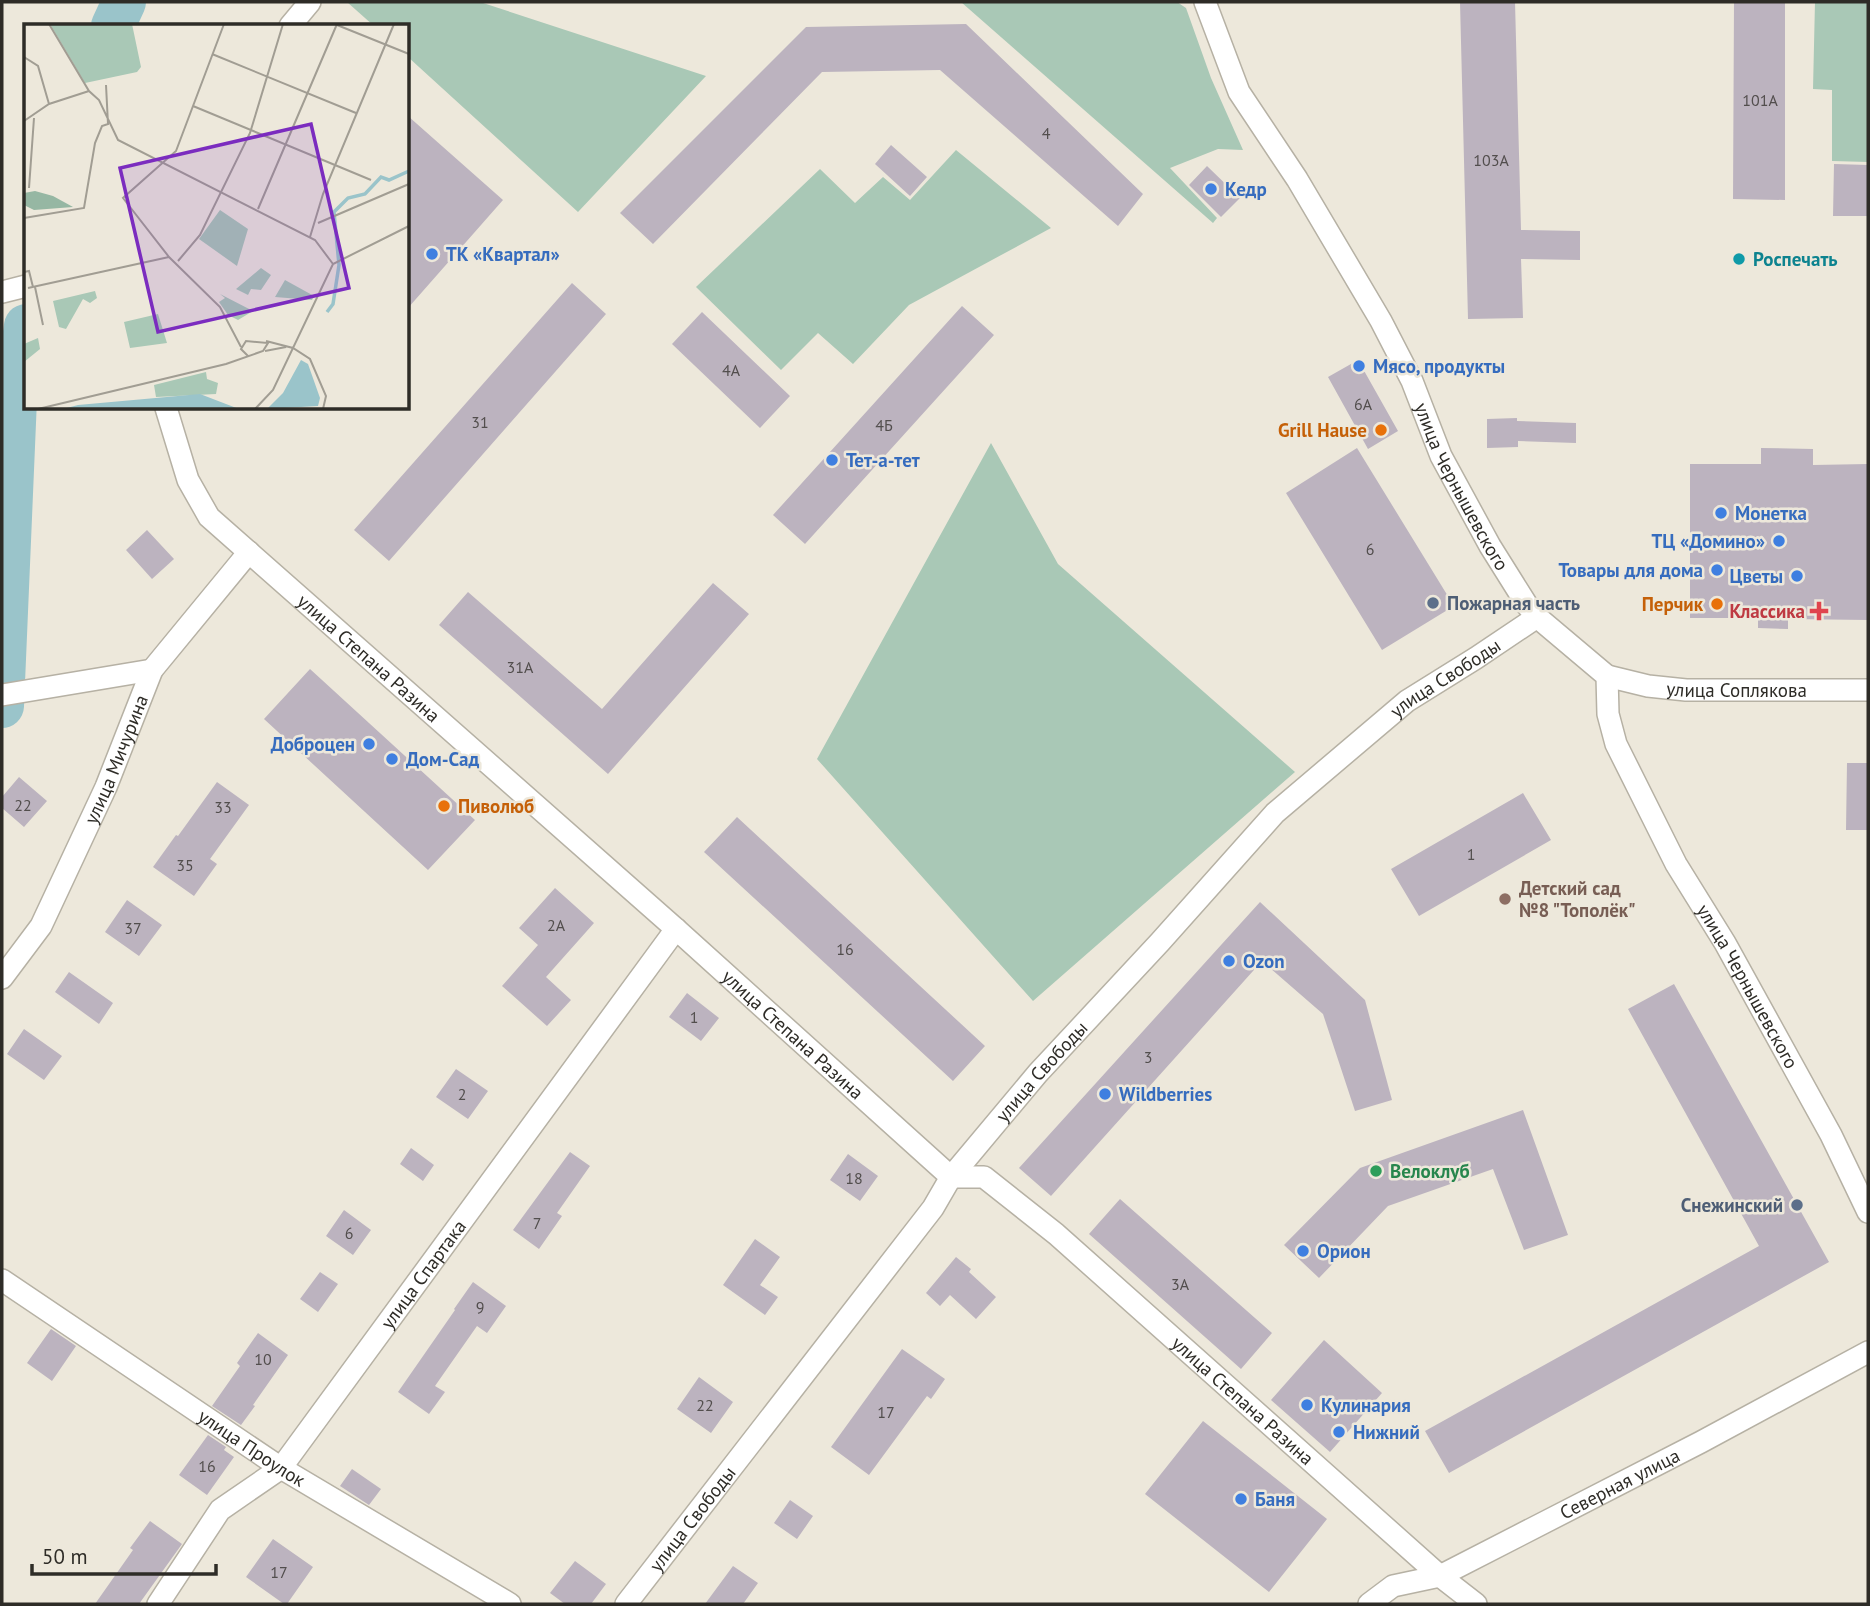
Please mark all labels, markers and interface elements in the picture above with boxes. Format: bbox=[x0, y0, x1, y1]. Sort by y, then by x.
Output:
inset map bbox=[24, 24, 410, 410]
house number: 101А bbox=[1742, 90, 1778, 110]
house number: 4 bbox=[1042, 123, 1051, 143]
house number: 103А bbox=[1473, 150, 1509, 170]
place label: Кедр bbox=[1225, 177, 1267, 201]
marker: Кедр bbox=[1203, 181, 1219, 197]
place label: ТК «Квартал» bbox=[446, 242, 560, 266]
marker: ТК «Квартал» bbox=[424, 246, 440, 262]
place label: Роспечать bbox=[1753, 247, 1838, 271]
marker: Роспечать bbox=[1731, 251, 1747, 267]
place label: Мясо, продукты bbox=[1373, 354, 1505, 378]
marker: Мясо, продукты bbox=[1351, 358, 1367, 374]
house number: 4А bbox=[722, 360, 741, 380]
house number: 6А bbox=[1354, 394, 1373, 414]
street label: улица Чернышевского bbox=[1409, 399, 1514, 575]
house number: 31 bbox=[471, 412, 489, 432]
house number: 4Б bbox=[875, 415, 893, 435]
place label: Grill Hause bbox=[1278, 418, 1367, 442]
marker: Grill Hause bbox=[1373, 422, 1389, 438]
place label: Тет-а-тет bbox=[846, 448, 920, 472]
marker: Тет-а-тет bbox=[824, 452, 840, 468]
place label: Монетка bbox=[1735, 501, 1807, 525]
marker: Монетка bbox=[1713, 505, 1729, 521]
place label: ТЦ «Домино» bbox=[1651, 529, 1765, 553]
marker: ТЦ «Домино» bbox=[1771, 533, 1787, 549]
house number: 6 bbox=[1366, 539, 1374, 559]
place label: Товары для дома bbox=[1558, 558, 1703, 582]
marker: Товары для дома bbox=[1709, 562, 1725, 578]
place label: Цветы bbox=[1729, 564, 1783, 588]
marker: Цветы bbox=[1789, 568, 1805, 584]
street label: улица Степана Разина bbox=[293, 589, 445, 727]
place label: Пожарная часть bbox=[1447, 591, 1580, 615]
place label: Перчик bbox=[1642, 592, 1704, 616]
marker: Пожарная часть bbox=[1425, 595, 1441, 611]
marker: Перчик bbox=[1709, 596, 1725, 612]
place label: Классика bbox=[1729, 599, 1805, 623]
marker: Классика bbox=[1811, 603, 1827, 619]
street label: улица Свободы bbox=[1385, 633, 1505, 722]
house number: 31А bbox=[507, 657, 534, 677]
street label: улица Соплякова bbox=[1665, 676, 1807, 702]
street label: улица Мичурина bbox=[79, 691, 153, 828]
place label: Доброцен bbox=[271, 732, 355, 756]
marker: Доброцен bbox=[361, 736, 377, 752]
place label: Дом-Сад bbox=[406, 747, 480, 771]
marker: Дом-Сад bbox=[384, 751, 400, 767]
place label: Пиволюб bbox=[458, 794, 534, 818]
house number: 22 bbox=[14, 795, 32, 815]
house number: 33 bbox=[214, 797, 232, 817]
marker: Пиволюб bbox=[436, 798, 452, 814]
house number: 1 bbox=[1467, 844, 1475, 864]
house number: 35 bbox=[176, 855, 194, 875]
place label: Детский сад №8 "Тополёк" bbox=[1519, 876, 1636, 922]
marker: Детский сад №8 "Тополёк" bbox=[1497, 891, 1513, 907]
street label: улица Чернышевского bbox=[1692, 899, 1804, 1073]
house number: 2А bbox=[547, 915, 566, 935]
house number: 37 bbox=[124, 918, 142, 938]
house number: 16 bbox=[836, 939, 854, 959]
place label: Ozon bbox=[1243, 949, 1285, 973]
marker: Ozon bbox=[1221, 953, 1237, 969]
street label: улица Степана Разина bbox=[717, 964, 869, 1104]
house number: 1 bbox=[690, 1007, 698, 1027]
street label: улица Свободы bbox=[990, 1016, 1092, 1127]
house number: 3 bbox=[1144, 1047, 1152, 1067]
place label: Wildberries bbox=[1119, 1082, 1212, 1106]
house number: 2 bbox=[458, 1084, 466, 1104]
marker: Wildberries bbox=[1097, 1086, 1113, 1102]
place label: Велоклуб bbox=[1390, 1159, 1470, 1183]
marker: Велоклуб bbox=[1368, 1163, 1384, 1179]
house number: 18 bbox=[845, 1168, 863, 1188]
place label: Снежинский bbox=[1681, 1193, 1783, 1217]
marker: Снежинский bbox=[1789, 1197, 1805, 1213]
house number: 7 bbox=[533, 1213, 541, 1233]
street label: улица Спартака bbox=[375, 1215, 471, 1333]
house number: 6 bbox=[345, 1223, 353, 1243]
place label: Орион bbox=[1317, 1239, 1371, 1263]
marker: Орион bbox=[1295, 1243, 1311, 1259]
house number: 3А bbox=[1171, 1274, 1190, 1294]
house number: 9 bbox=[476, 1297, 484, 1317]
street label: улица Степана Разина bbox=[1167, 1331, 1319, 1470]
house number: 10 bbox=[254, 1349, 272, 1369]
place label: Кулинария bbox=[1321, 1393, 1411, 1417]
house number: 22 bbox=[696, 1395, 714, 1415]
marker: Кулинария bbox=[1299, 1397, 1315, 1413]
house number: 17 bbox=[877, 1402, 895, 1422]
street label: улица Проулок bbox=[194, 1404, 310, 1492]
place label: Нижний bbox=[1353, 1420, 1420, 1444]
marker: Нижний bbox=[1331, 1424, 1347, 1440]
street label: Северная улица bbox=[1556, 1443, 1684, 1524]
house number: 16 bbox=[198, 1456, 216, 1476]
street label: улица Свободы bbox=[644, 1461, 741, 1576]
place label: Баня bbox=[1255, 1487, 1295, 1511]
marker: Баня bbox=[1233, 1491, 1249, 1507]
scale bar bbox=[32, 1532, 215, 1576]
text: 50 m bbox=[42, 1543, 88, 1570]
house number: 17 bbox=[270, 1562, 288, 1582]

